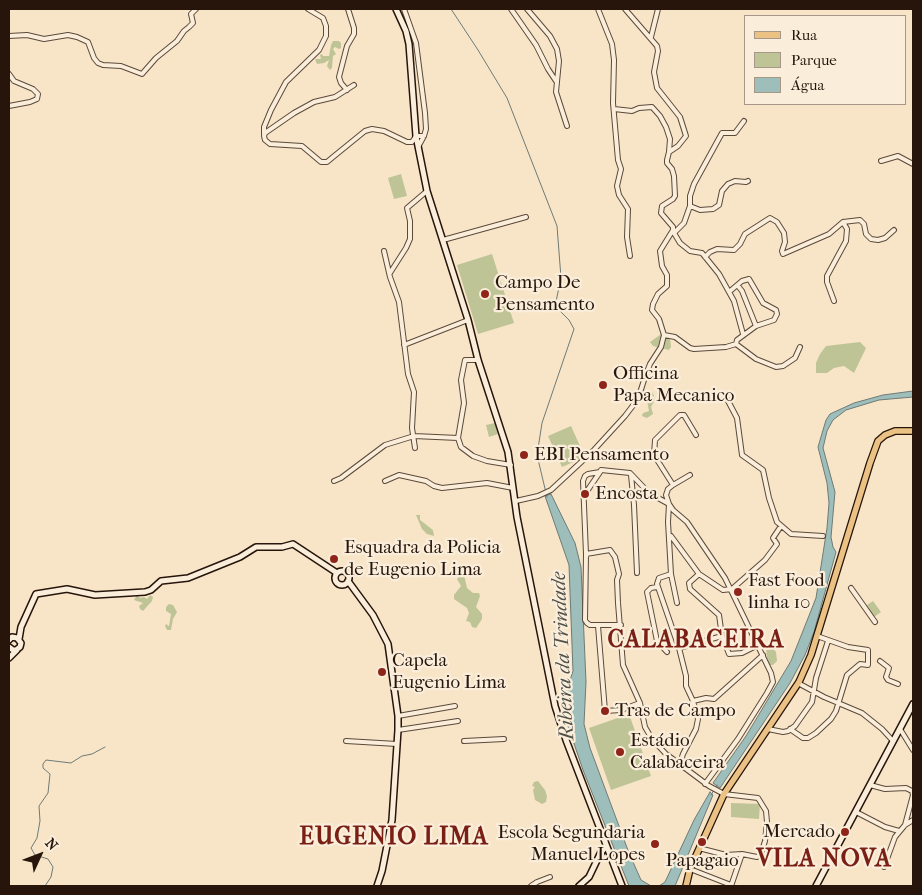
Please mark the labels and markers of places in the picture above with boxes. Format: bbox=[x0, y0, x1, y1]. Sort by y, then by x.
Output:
place label: Campo De Pensamento bbox=[495, 272, 595, 316]
marker: Campo De Pensamento bbox=[479, 288, 491, 300]
place label: Officina Papa Mecanico bbox=[613, 363, 734, 407]
marker: Officina Papa Mecanico bbox=[597, 379, 609, 391]
place label: EBI Pensamento bbox=[534, 444, 669, 466]
marker: EBI Pensamento bbox=[518, 449, 530, 461]
place label: Encosta bbox=[595, 483, 658, 505]
marker: Encosta bbox=[579, 488, 591, 500]
place label: Esquadra da Policia de Eugenio Lima bbox=[344, 537, 501, 581]
marker: Esquadra da Policia de Eugenio Lima bbox=[328, 553, 340, 565]
place label: Fast Food linha 10 bbox=[748, 570, 824, 614]
marker: Fast Food linha 10 bbox=[732, 586, 744, 598]
place label: Capela Eugenio Lima bbox=[392, 650, 506, 694]
marker: Capela Eugenio Lima bbox=[376, 666, 388, 678]
place label: Tras de Campo bbox=[615, 700, 736, 722]
marker: Tras de Campo bbox=[599, 705, 611, 717]
place label: Estádio Calabaceira bbox=[630, 730, 725, 774]
marker: Estádio Calabaceira bbox=[614, 746, 626, 758]
place label: Mercado bbox=[763, 821, 835, 843]
place label: Escola Segundaria Manuel Lopes bbox=[497, 822, 645, 866]
marker: Mercado bbox=[839, 826, 851, 838]
marker: Papagaio bbox=[696, 836, 708, 848]
marker: Escola Segundaria Manuel Lopes bbox=[649, 838, 661, 850]
place label: Papagaio bbox=[665, 850, 739, 872]

